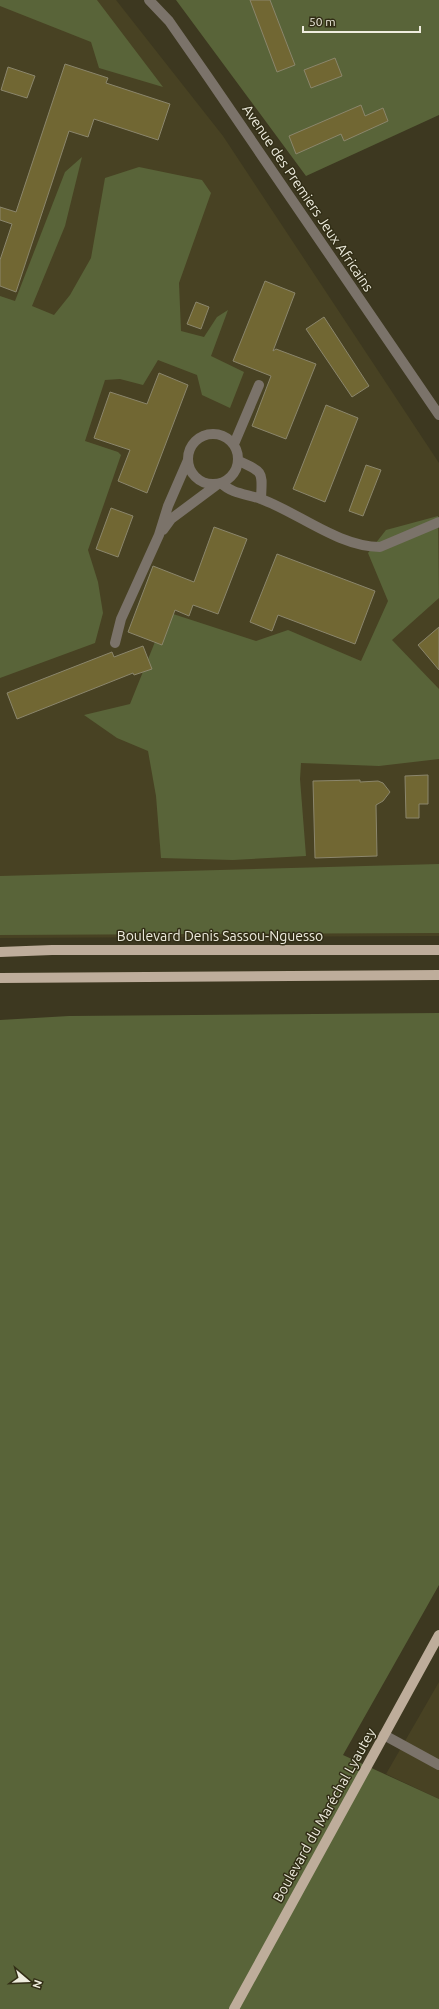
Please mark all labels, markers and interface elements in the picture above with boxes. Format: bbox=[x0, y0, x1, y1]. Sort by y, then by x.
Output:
scale bar bbox=[303, 8, 420, 34]
text: 50 m bbox=[309, 15, 336, 28]
street label: Avenue des Premiers Jeux Africains bbox=[239, 102, 377, 294]
street label: Boulevard Denis Sassou-Nguesso bbox=[117, 928, 323, 944]
street label: Boulevard du Maréchal Lyautey bbox=[269, 1725, 379, 1905]
north arrow bbox=[8, 1961, 48, 2001]
text: N bbox=[30, 1978, 44, 1990]

